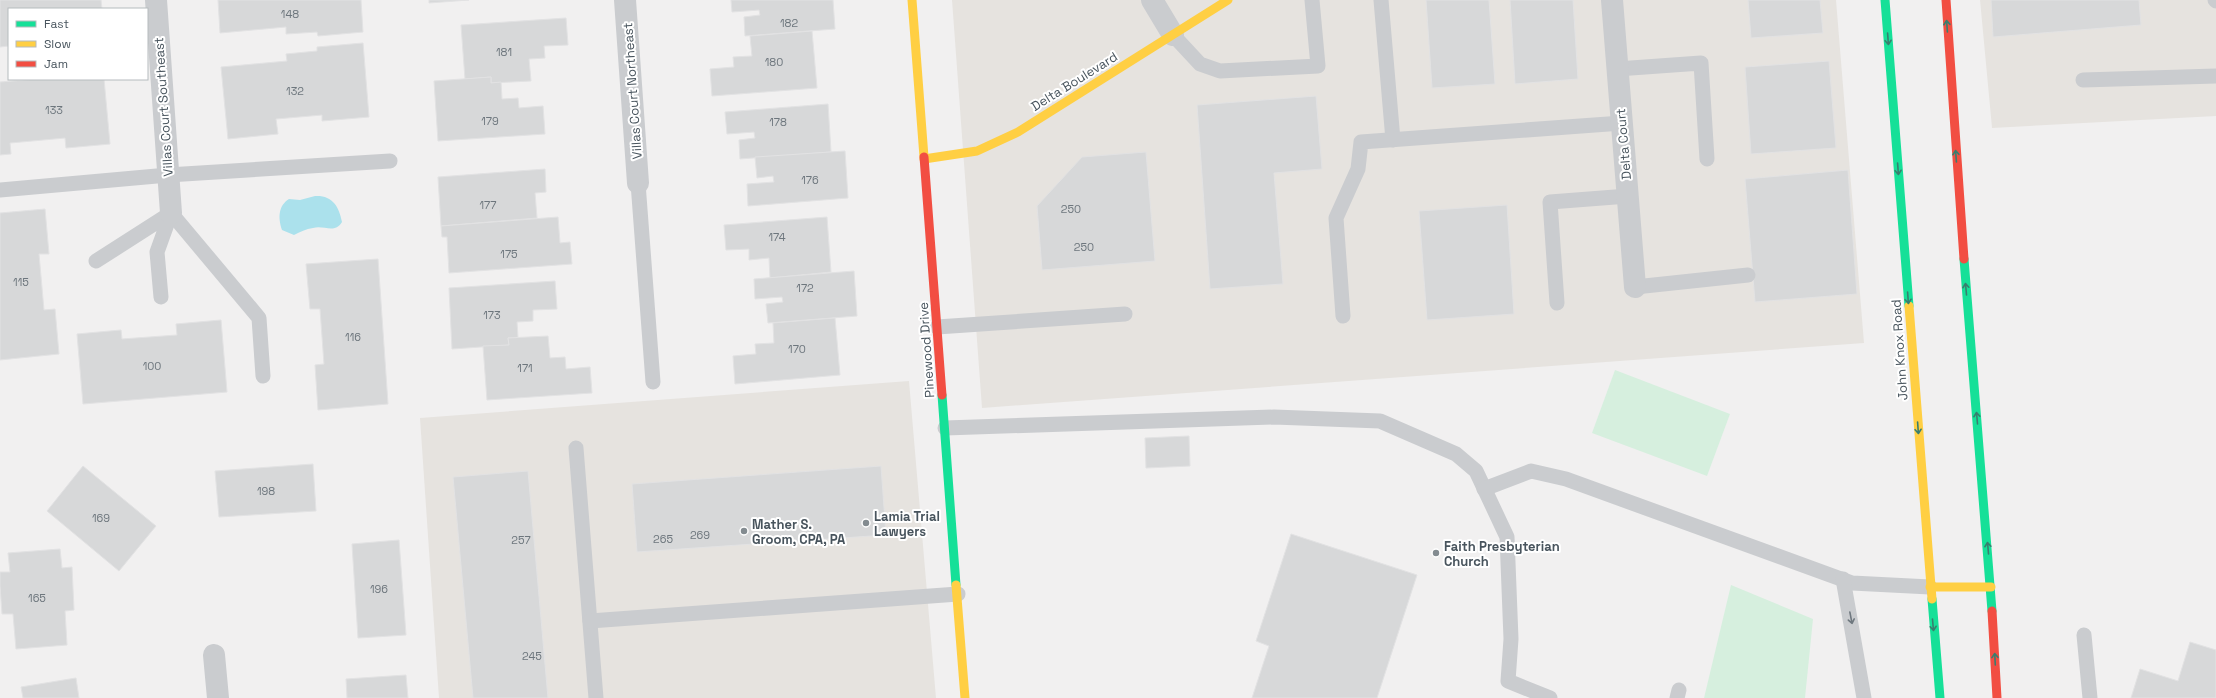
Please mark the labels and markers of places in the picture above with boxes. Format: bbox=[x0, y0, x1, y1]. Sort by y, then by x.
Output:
place label: Lamia Trial Lawyers bbox=[874, 508, 940, 540]
place label: Mather S. Groom, CPA, PA bbox=[752, 516, 846, 548]
marker: Lamia Trial Lawyers bbox=[861, 518, 871, 528]
marker: Mather S. Groom, CPA, PA bbox=[739, 526, 749, 536]
place label: Faith Presbyterian Church bbox=[1444, 538, 1560, 570]
marker: Faith Presbyterian Church bbox=[1431, 548, 1441, 558]

